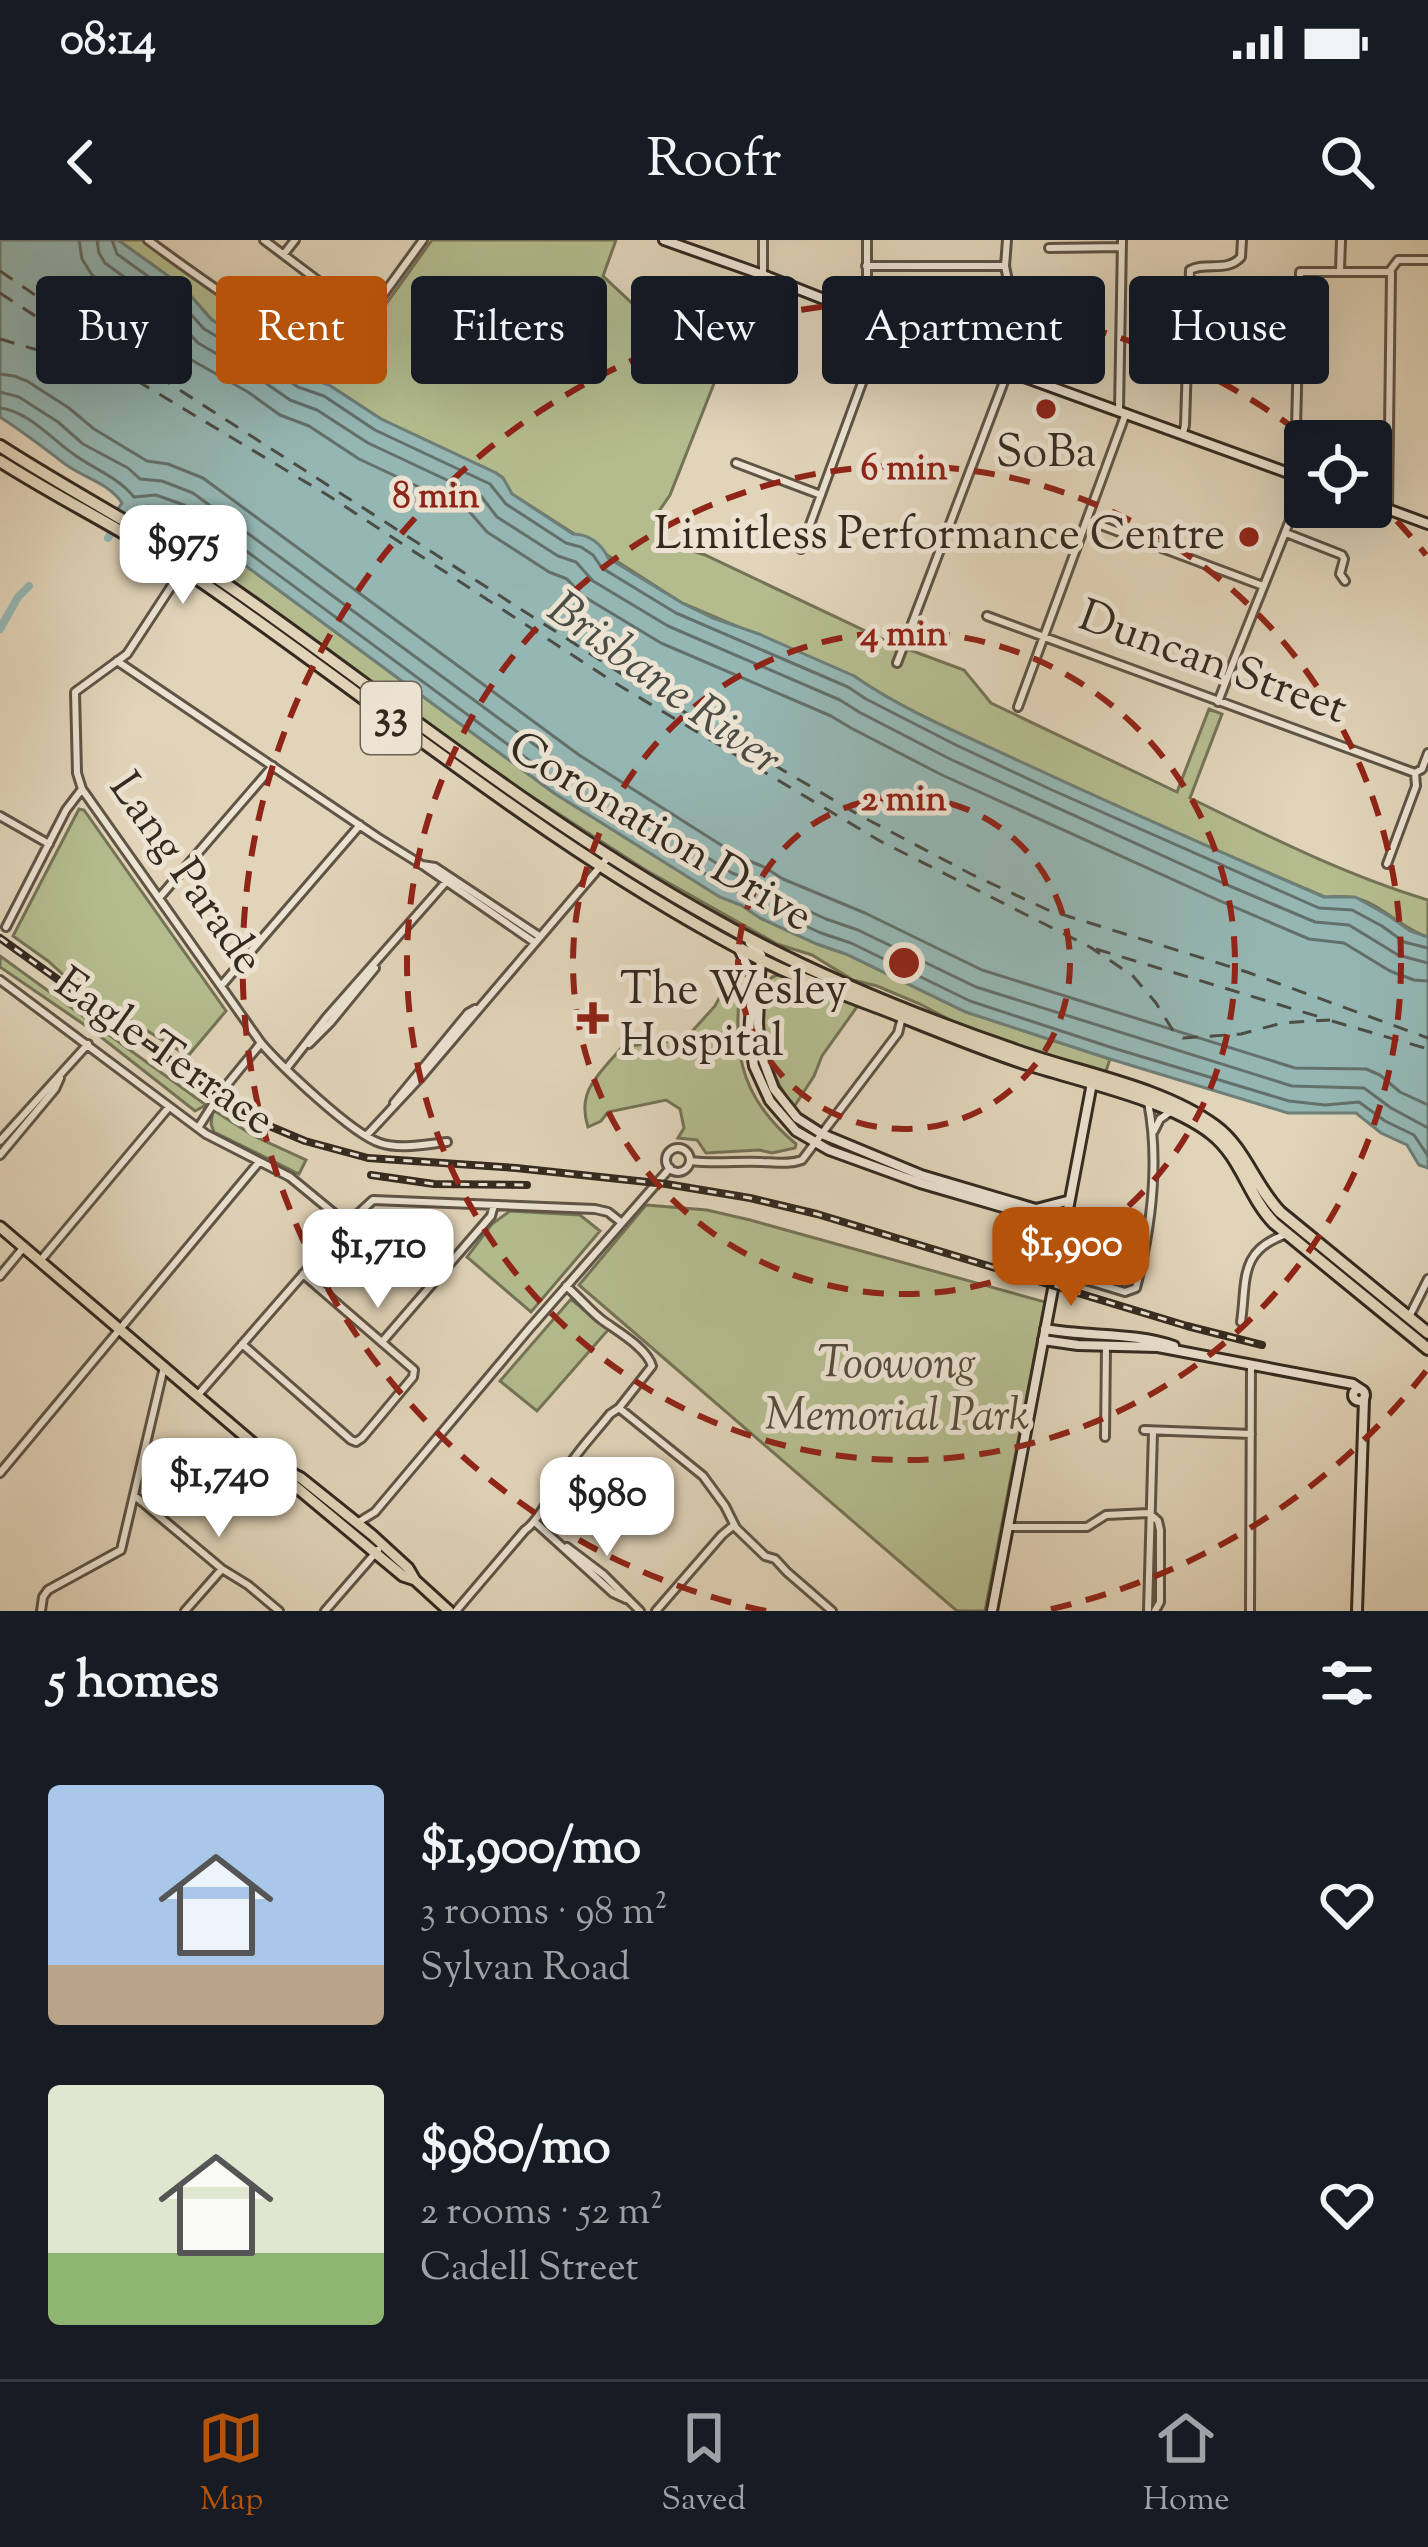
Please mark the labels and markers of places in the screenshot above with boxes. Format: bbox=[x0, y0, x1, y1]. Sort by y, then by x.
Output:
marker: SoBa bbox=[1033, 396, 1059, 422]
place label: SoBa bbox=[996, 423, 1096, 488]
pin: $975 bbox=[112, 505, 254, 607]
place label: Limitless Performance Centre bbox=[654, 505, 1225, 570]
marker: Limitless Performance Centre bbox=[1236, 524, 1262, 550]
centre of rings bbox=[883, 942, 925, 984]
place label: The Wesley Hospital bbox=[620, 960, 847, 1077]
marker: The Wesley Hospital bbox=[577, 1002, 609, 1034]
pin: $1,900 bbox=[973, 1207, 1169, 1309]
pin: $1,710 bbox=[280, 1209, 476, 1311]
pin: $1,740 bbox=[121, 1438, 317, 1540]
pin: $980 bbox=[536, 1457, 678, 1559]

